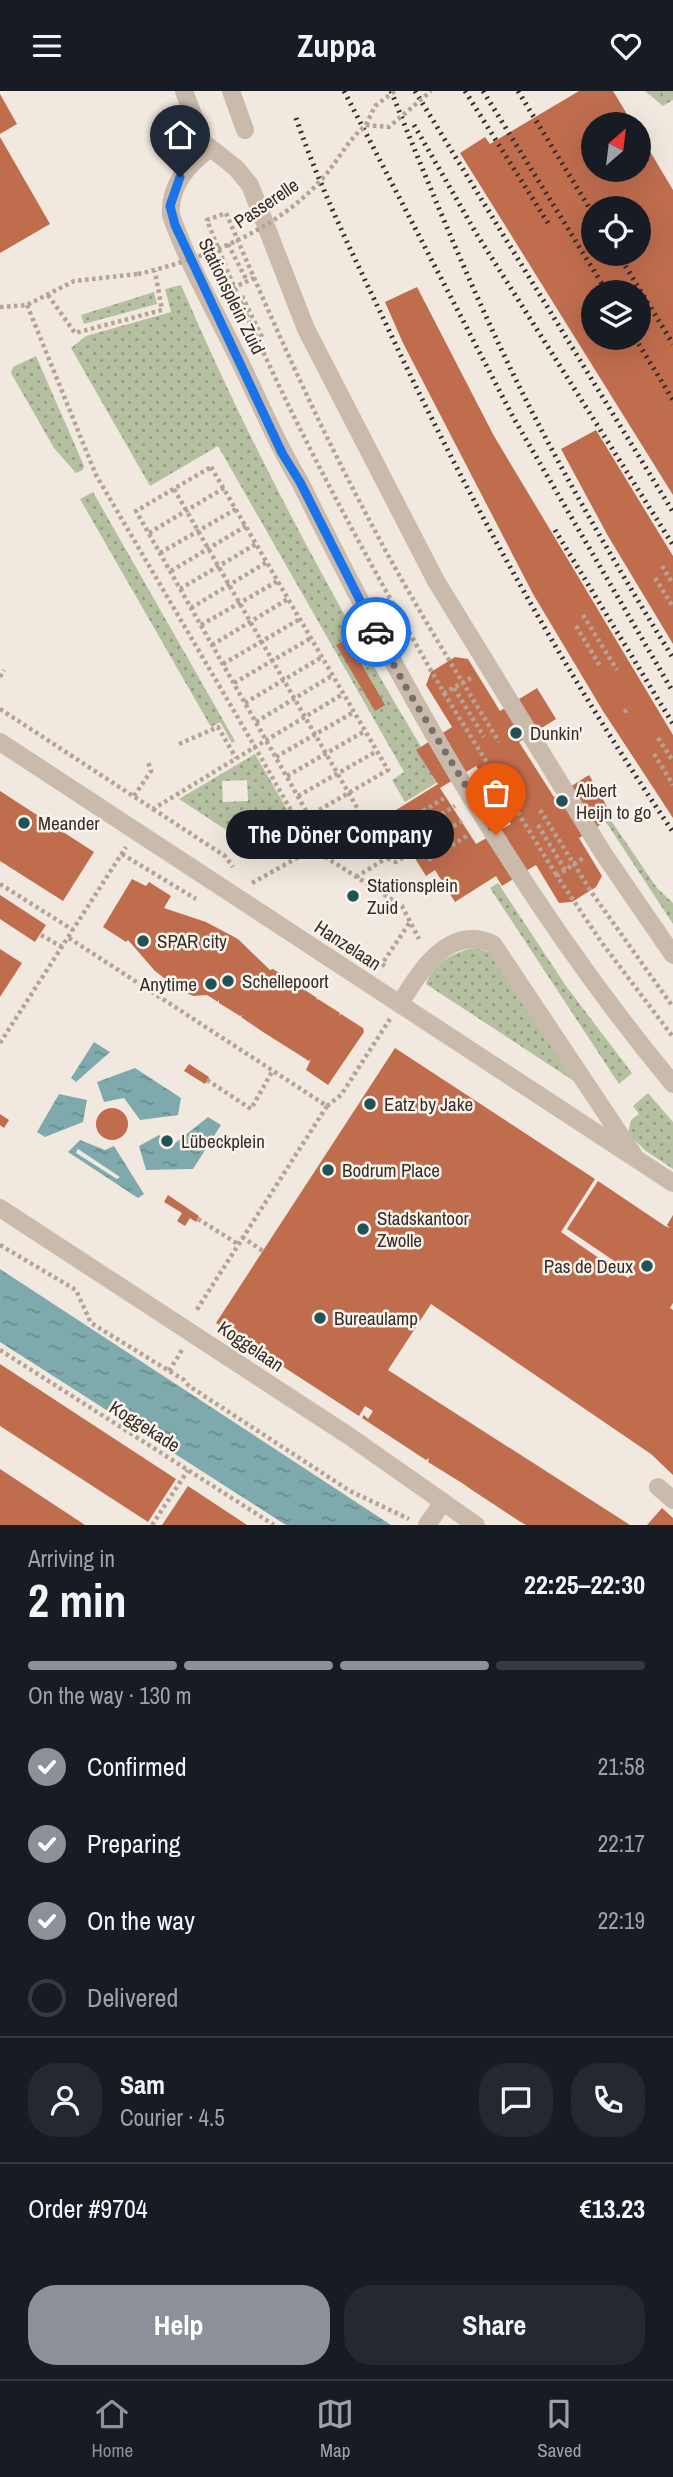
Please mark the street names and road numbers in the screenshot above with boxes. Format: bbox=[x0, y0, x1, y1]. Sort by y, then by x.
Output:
street label: Passerelle bbox=[229, 172, 303, 234]
street label: Stationsplein Zuid bbox=[193, 233, 271, 359]
street label: Hanzelaan bbox=[310, 914, 386, 976]
street label: Koggelaan bbox=[213, 1314, 289, 1378]
street label: Koggekade bbox=[105, 1394, 185, 1458]

